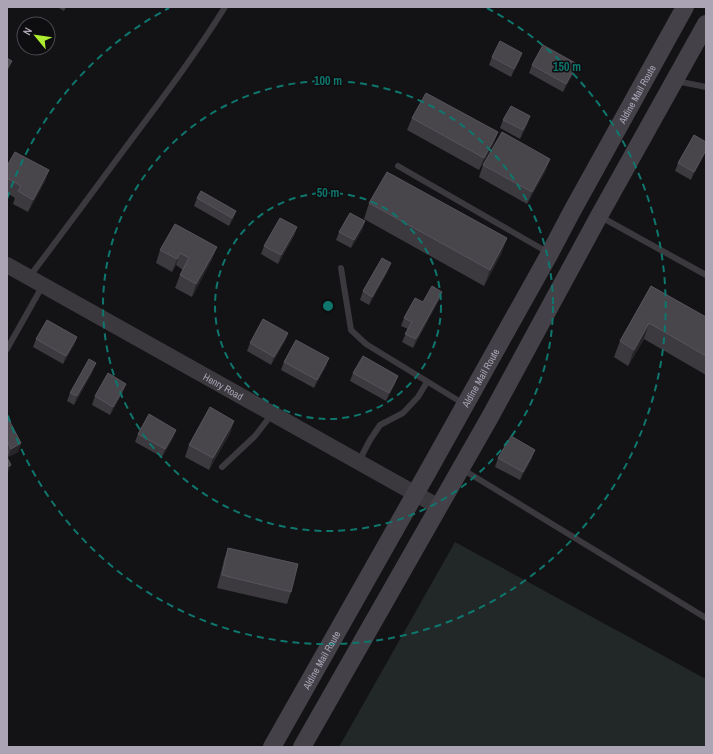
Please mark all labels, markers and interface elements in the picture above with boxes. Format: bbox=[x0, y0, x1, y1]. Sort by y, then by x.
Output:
north arrow bbox=[16, 16, 56, 56]
text: N bbox=[20, 25, 35, 37]
text: 150 m bbox=[553, 59, 581, 75]
street label: Aldine Mail Route bbox=[615, 62, 659, 127]
text: 100 m bbox=[314, 73, 342, 89]
text: 50 m bbox=[317, 185, 339, 201]
centre of rings bbox=[321, 299, 335, 313]
street label: Aldine Mail Route bbox=[458, 346, 502, 410]
street label: Henry Road bbox=[201, 370, 246, 403]
street label: Aldine Mail Route bbox=[299, 628, 343, 692]

